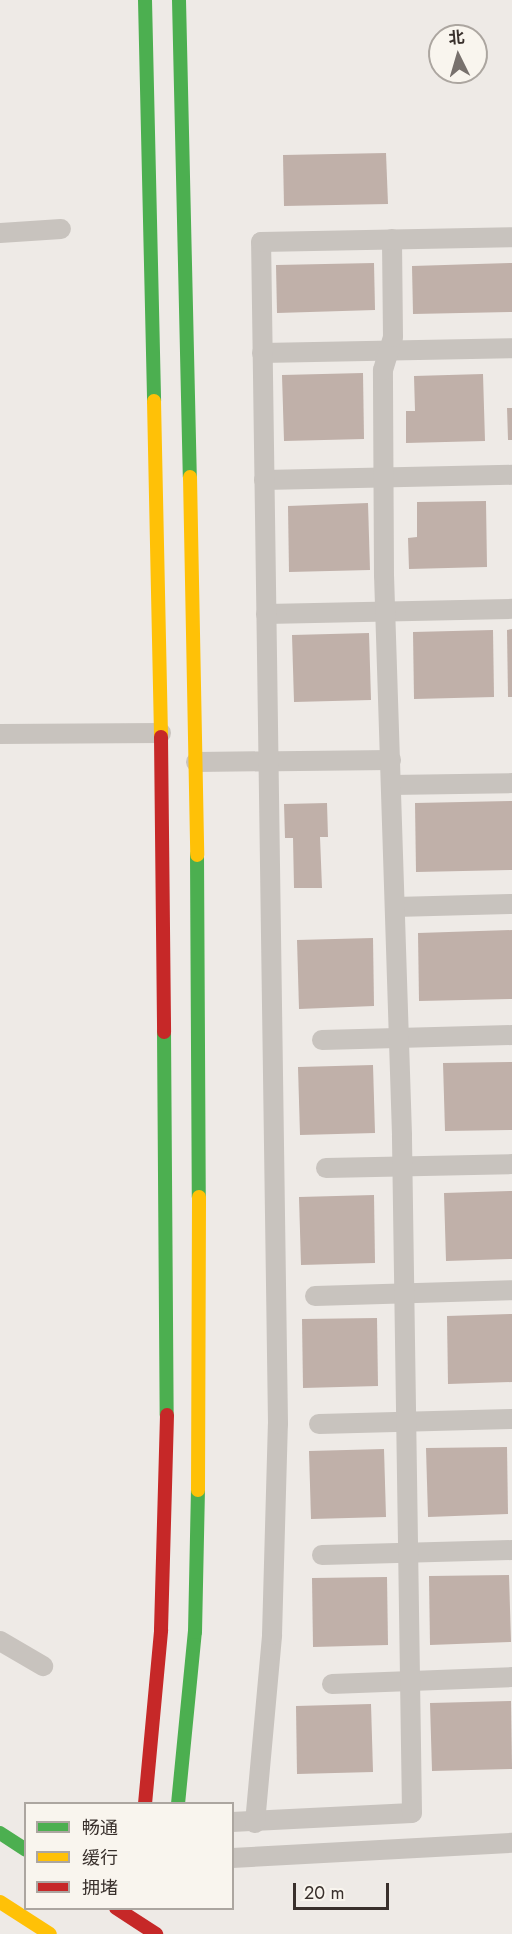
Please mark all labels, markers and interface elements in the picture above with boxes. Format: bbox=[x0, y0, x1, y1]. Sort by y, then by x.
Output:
north arrow bbox=[428, 24, 488, 84]
text: 北 bbox=[448, 25, 466, 50]
legend bbox=[24, 1802, 234, 1910]
text: 畅通 bbox=[82, 1815, 118, 1841]
text: 缓行 bbox=[82, 1845, 118, 1871]
scale bar bbox=[296, 1871, 392, 1909]
text: 拥堵 bbox=[82, 1875, 118, 1901]
text: 20 m bbox=[304, 1880, 344, 1906]

